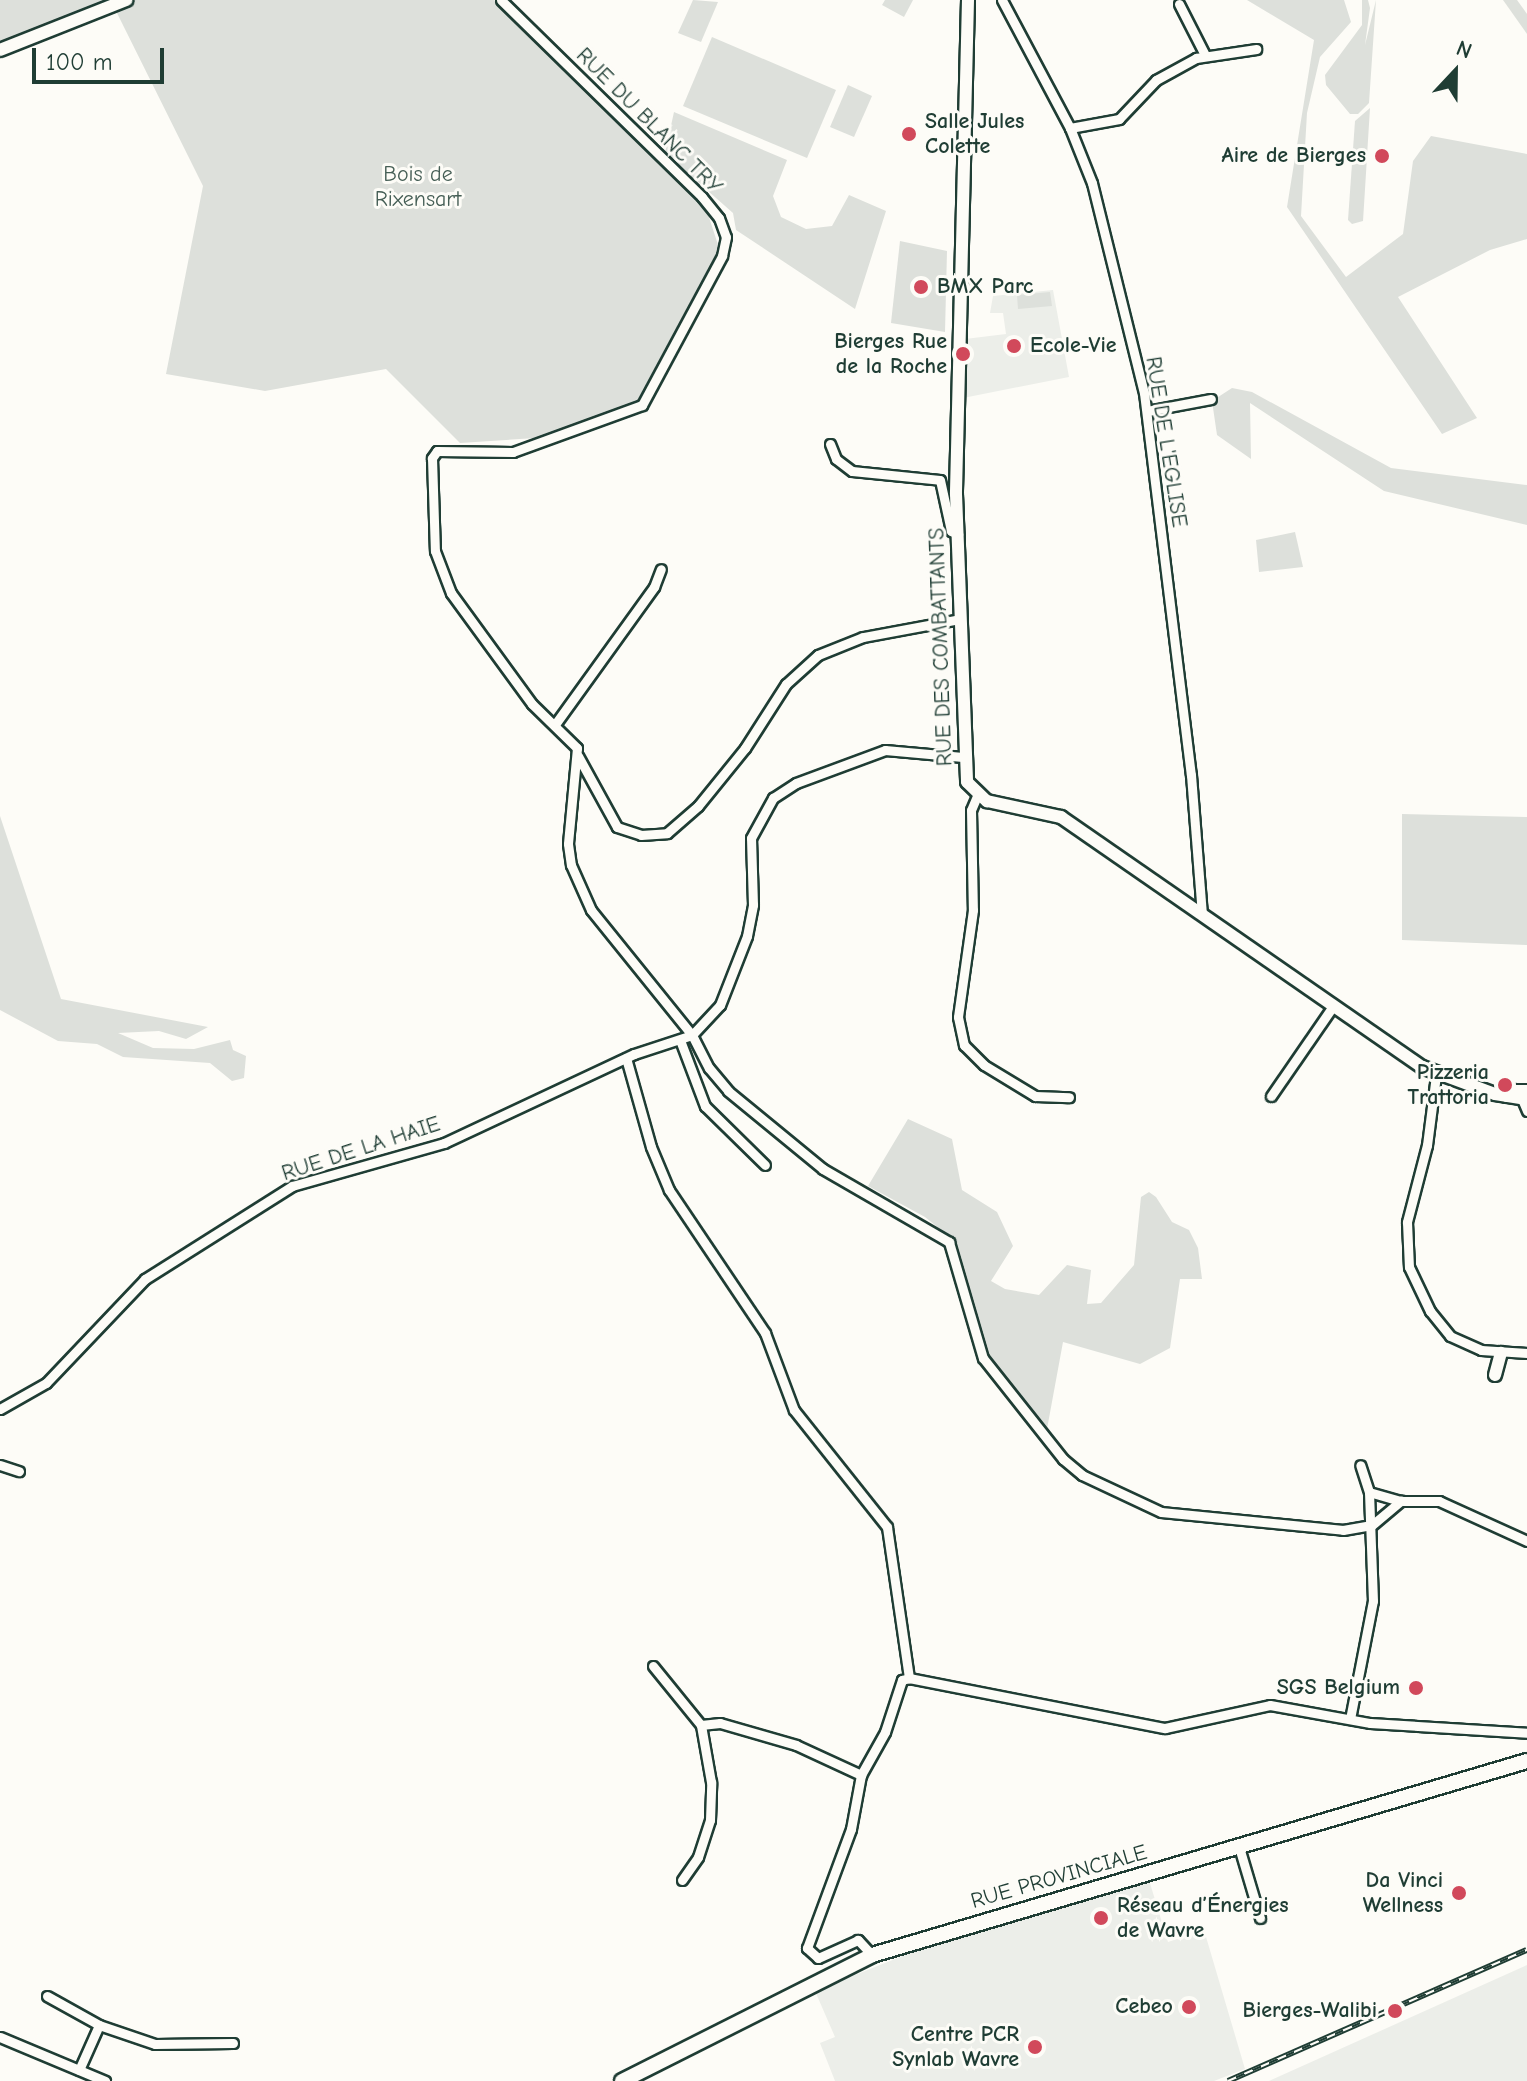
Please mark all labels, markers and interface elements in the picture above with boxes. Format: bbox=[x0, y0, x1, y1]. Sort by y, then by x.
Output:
scale bar bbox=[36, 32, 168, 82]
north arrow bbox=[1415, 32, 1495, 112]
text: N bbox=[1452, 35, 1476, 64]
street label: RUE DU BLANC TRY bbox=[570, 42, 728, 200]
text: 100 m bbox=[46, 48, 113, 76]
place label: Salle Jules Colette bbox=[925, 108, 1024, 160]
marker: Salle Jules Colette bbox=[900, 125, 918, 143]
place label: Aire de Bierges bbox=[1222, 143, 1366, 169]
marker: Aire de Bierges bbox=[1373, 147, 1391, 165]
park label: Bois de Rixensart bbox=[375, 161, 461, 212]
place label: BMX Parc bbox=[937, 274, 1033, 300]
marker: BMX Parc bbox=[912, 278, 930, 296]
place label: Bierges Rue de la Roche bbox=[834, 328, 947, 380]
place label: Ecole-Vie bbox=[1030, 333, 1117, 359]
marker: Ecole-Vie bbox=[1005, 337, 1023, 355]
marker: Bierges Rue de la Roche bbox=[954, 345, 972, 363]
street label: RUE DE L'EGLISE bbox=[1139, 355, 1193, 529]
street label: RUE DES COMBATTANTS bbox=[924, 527, 958, 767]
place label: Pizzeria Trattoria bbox=[1407, 1059, 1489, 1110]
marker: Pizzeria Trattoria bbox=[1496, 1076, 1514, 1094]
street label: RUE DE LA HAIE bbox=[278, 1111, 444, 1187]
place label: SGS Belgium bbox=[1277, 1675, 1400, 1701]
marker: SGS Belgium bbox=[1407, 1679, 1425, 1697]
street label: RUE PROVINCIALE bbox=[968, 1839, 1150, 1915]
place label: Da Vinci Wellness bbox=[1363, 1867, 1443, 1918]
marker: Da Vinci Wellness bbox=[1450, 1884, 1468, 1902]
place label: Réseau d’Énergies de Wavre bbox=[1117, 1892, 1289, 1944]
marker: Réseau d’Énergies de Wavre bbox=[1092, 1909, 1110, 1927]
place label: Cebeo bbox=[1115, 1994, 1173, 2020]
marker: Cebeo bbox=[1180, 1998, 1198, 2016]
place label: Bierges-Walibi bbox=[1242, 1998, 1377, 2024]
marker: Bierges-Walibi bbox=[1384, 2000, 1406, 2022]
place label: Centre PCR Synlab Wavre bbox=[892, 2021, 1019, 2072]
marker: Centre PCR Synlab Wavre bbox=[1026, 2038, 1044, 2056]

